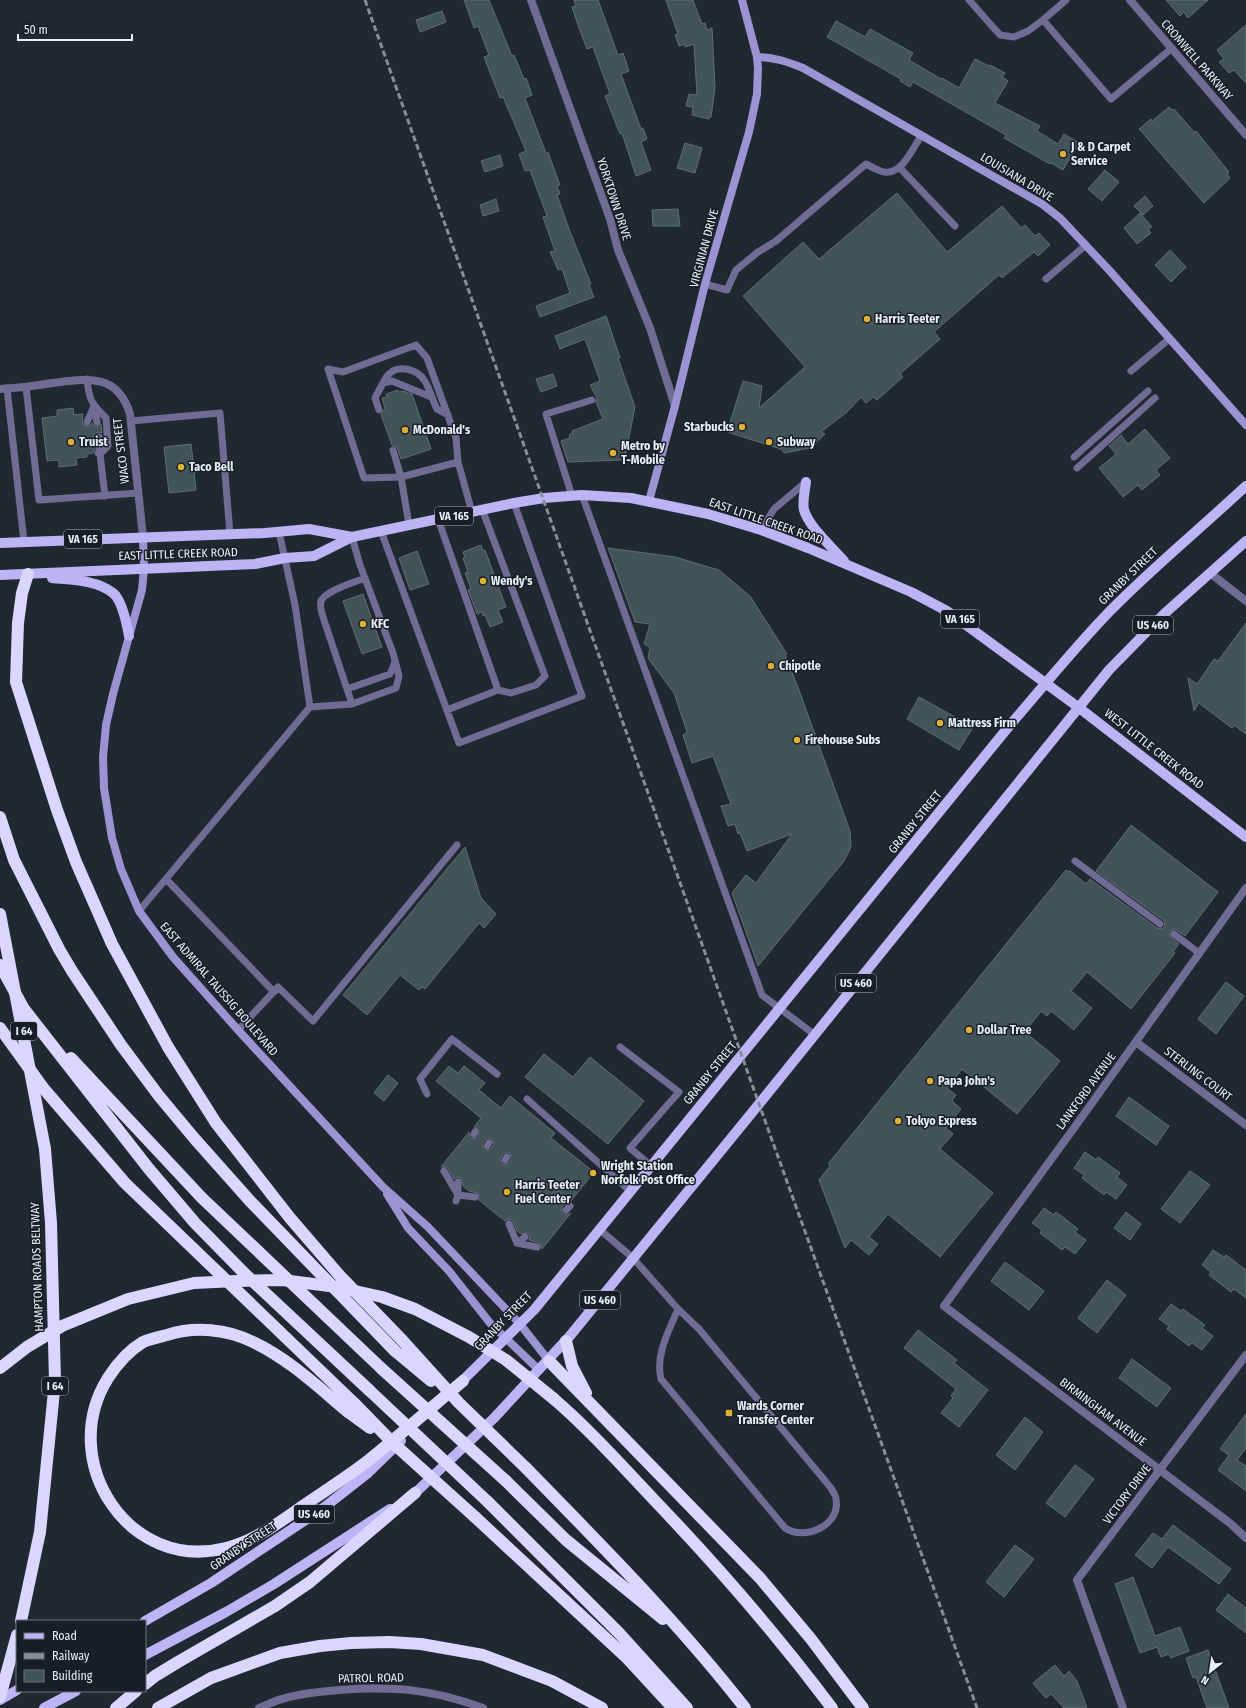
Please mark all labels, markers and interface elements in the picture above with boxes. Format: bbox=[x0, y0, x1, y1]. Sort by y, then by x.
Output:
scale bar bbox=[18, 16, 132, 42]
street label: CROMWELL PARKWAY bbox=[1158, 17, 1236, 103]
text: 50 m bbox=[24, 23, 48, 37]
place label: J & D Carpet Service bbox=[1070, 140, 1132, 168]
marker: J & D Carpet Service bbox=[1058, 149, 1068, 159]
street label: LOUISIANA DRIVE bbox=[978, 150, 1056, 204]
street label: YORKTOWN DRIVE bbox=[594, 156, 634, 242]
street label: VIRGINIAN DRIVE bbox=[687, 207, 721, 289]
place label: Harris Teeter bbox=[875, 312, 940, 326]
marker: Harris Teeter bbox=[862, 314, 872, 324]
street label: WACO STREET bbox=[110, 417, 132, 485]
place label: Starbucks bbox=[684, 420, 735, 434]
marker: Starbucks bbox=[737, 422, 747, 432]
place label: McDonald's bbox=[413, 423, 471, 437]
marker: McDonald's bbox=[400, 425, 410, 435]
place label: Truist bbox=[79, 435, 109, 449]
place label: Subway bbox=[777, 435, 816, 449]
marker: Truist bbox=[66, 437, 76, 447]
marker: Subway bbox=[764, 437, 774, 447]
place label: Metro by T-Mobile bbox=[621, 439, 665, 467]
marker: Metro by T-Mobile bbox=[608, 448, 618, 458]
place label: Taco Bell bbox=[189, 460, 234, 474]
marker: Taco Bell bbox=[176, 462, 186, 472]
street label: EAST LITTLE CREEK ROAD bbox=[707, 495, 825, 547]
road number: VA 165 bbox=[435, 507, 473, 525]
road number: VA 165 bbox=[64, 530, 102, 548]
street label: GRANBY STREET bbox=[1096, 544, 1161, 608]
street label: EAST LITTLE CREEK ROAD bbox=[118, 545, 238, 563]
place label: Wendy's bbox=[491, 574, 533, 588]
marker: Wendy's bbox=[478, 576, 488, 586]
road number: VA 165 bbox=[941, 610, 979, 628]
road number: US 460 bbox=[1133, 616, 1173, 634]
place label: KFC bbox=[371, 617, 390, 631]
marker: KFC bbox=[358, 619, 368, 629]
place label: Chipotle bbox=[779, 659, 821, 673]
marker: Chipotle bbox=[766, 661, 776, 671]
street label: WEST LITTLE CREEK ROAD bbox=[1102, 706, 1206, 792]
place label: Mattress Firm bbox=[948, 716, 1016, 730]
marker: Mattress Firm bbox=[935, 718, 945, 728]
place label: Firehouse Subs bbox=[805, 733, 881, 747]
marker: Firehouse Subs bbox=[792, 735, 802, 745]
street label: GRANBY STREET bbox=[885, 787, 945, 856]
street label: EAST ADMIRAL TAUSSIG BOULEVARD bbox=[157, 919, 281, 1059]
road number: US 460 bbox=[836, 974, 876, 992]
road number: I 64 bbox=[11, 1022, 37, 1040]
place label: Dollar Tree bbox=[977, 1023, 1032, 1037]
marker: Dollar Tree bbox=[964, 1025, 974, 1035]
street label: GRANBY STREET bbox=[680, 1038, 740, 1107]
street label: STERLING COURT bbox=[1161, 1044, 1235, 1104]
street label: LANKFORD AVENUE bbox=[1053, 1049, 1119, 1132]
place label: Papa John's bbox=[938, 1074, 996, 1088]
marker: Papa John's bbox=[925, 1076, 935, 1086]
place label: Tokyo Express bbox=[906, 1114, 977, 1128]
marker: Tokyo Express bbox=[893, 1116, 903, 1126]
place label: Wright Station Norfolk Post Office bbox=[601, 1159, 695, 1187]
marker: Wright Station Norfolk Post Office bbox=[588, 1168, 598, 1178]
place label: Harris Teeter Fuel Center bbox=[515, 1178, 580, 1206]
marker: Harris Teeter Fuel Center bbox=[502, 1187, 512, 1197]
street label: HAMPTON ROADS BELTWAY bbox=[28, 1202, 46, 1332]
street label: GRANBY STREET bbox=[471, 1288, 535, 1353]
road number: US 460 bbox=[580, 1291, 620, 1309]
street label: BIRMINGHAM AVENUE bbox=[1057, 1375, 1149, 1449]
road number: I 64 bbox=[42, 1377, 68, 1395]
place label: Wards Corner Transfer Center bbox=[737, 1399, 814, 1427]
marker: Wards Corner Transfer Center bbox=[724, 1408, 734, 1418]
street label: VICTORY DRIVE bbox=[1100, 1461, 1154, 1527]
road number: US 460 bbox=[294, 1505, 334, 1523]
street label: GRANBY STREET bbox=[207, 1519, 279, 1573]
legend bbox=[16, 1620, 146, 1692]
text: Road bbox=[52, 1629, 77, 1643]
text: Railway bbox=[52, 1649, 90, 1663]
north arrow bbox=[1190, 1652, 1230, 1692]
text: Building bbox=[52, 1669, 93, 1683]
street label: PATROL ROAD bbox=[338, 1670, 404, 1686]
text: N bbox=[1199, 1673, 1211, 1688]

